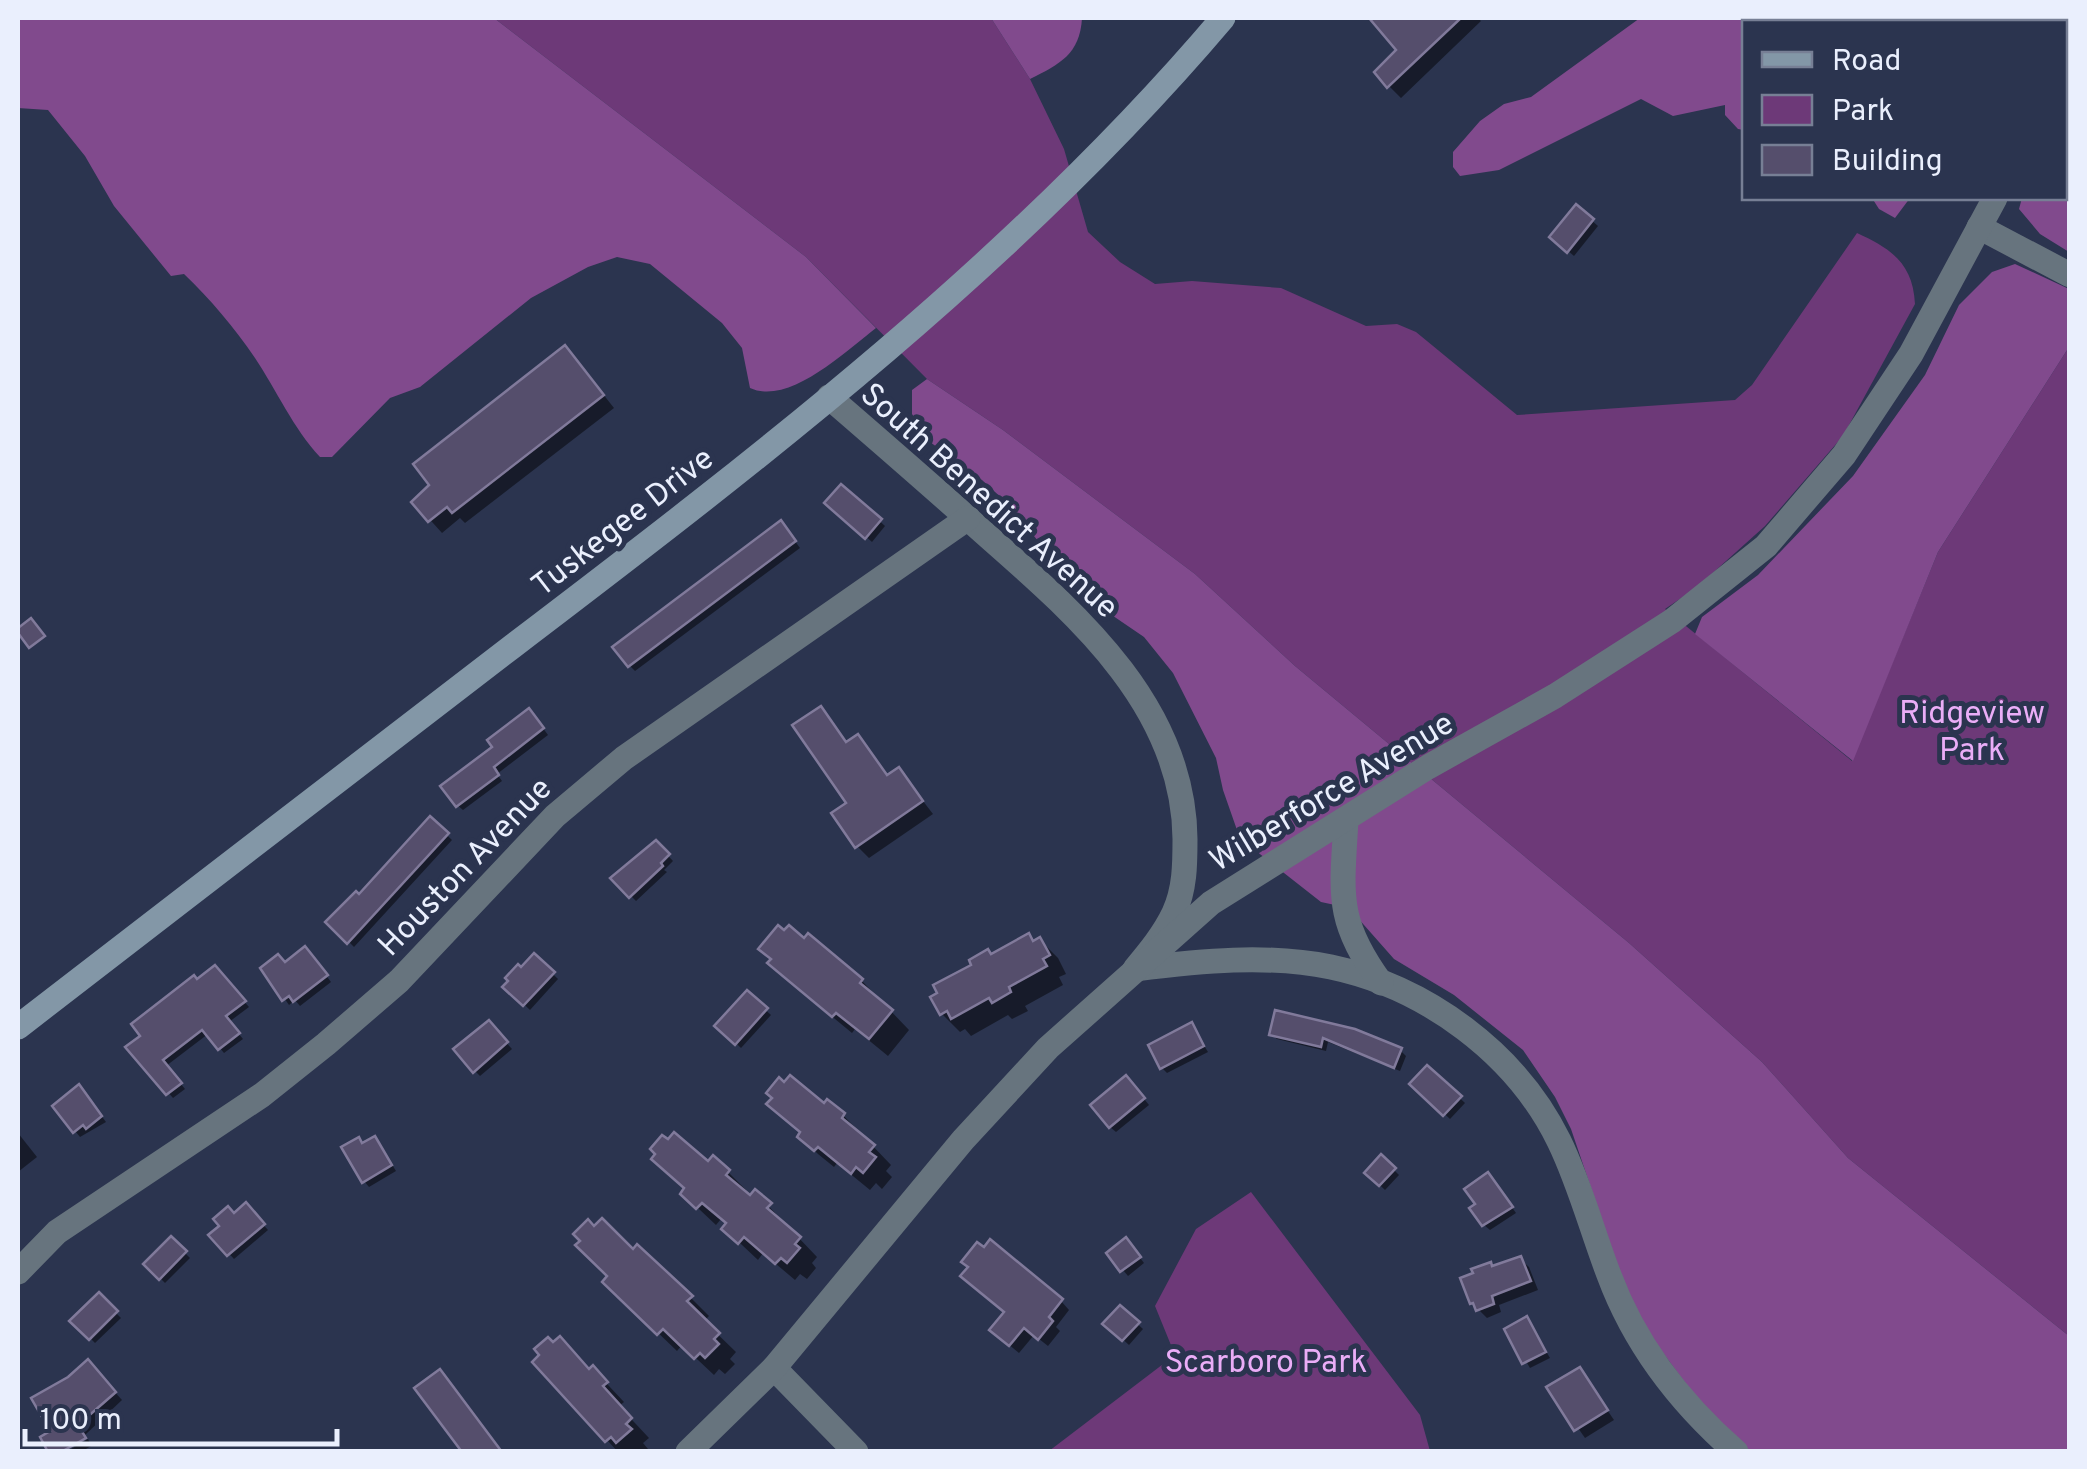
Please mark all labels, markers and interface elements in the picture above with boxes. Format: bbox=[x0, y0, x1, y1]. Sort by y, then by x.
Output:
legend bbox=[1742, 20, 2067, 200]
text: Road bbox=[1832, 44, 1901, 81]
text: Park bbox=[1832, 94, 1894, 131]
text: Building bbox=[1832, 144, 1943, 181]
street label: South Benedict Avenue bbox=[851, 376, 1125, 629]
street label: Tuskegee Drive bbox=[525, 440, 723, 607]
park label: Ridgeview Park bbox=[1899, 695, 2045, 772]
street label: Wilberforce Avenue bbox=[1203, 705, 1462, 882]
street label: Houston Avenue bbox=[371, 770, 562, 966]
park label: Scarboro Park bbox=[1164, 1344, 1368, 1384]
scale bar bbox=[25, 1384, 338, 1446]
text: 100 m bbox=[40, 1403, 122, 1440]

